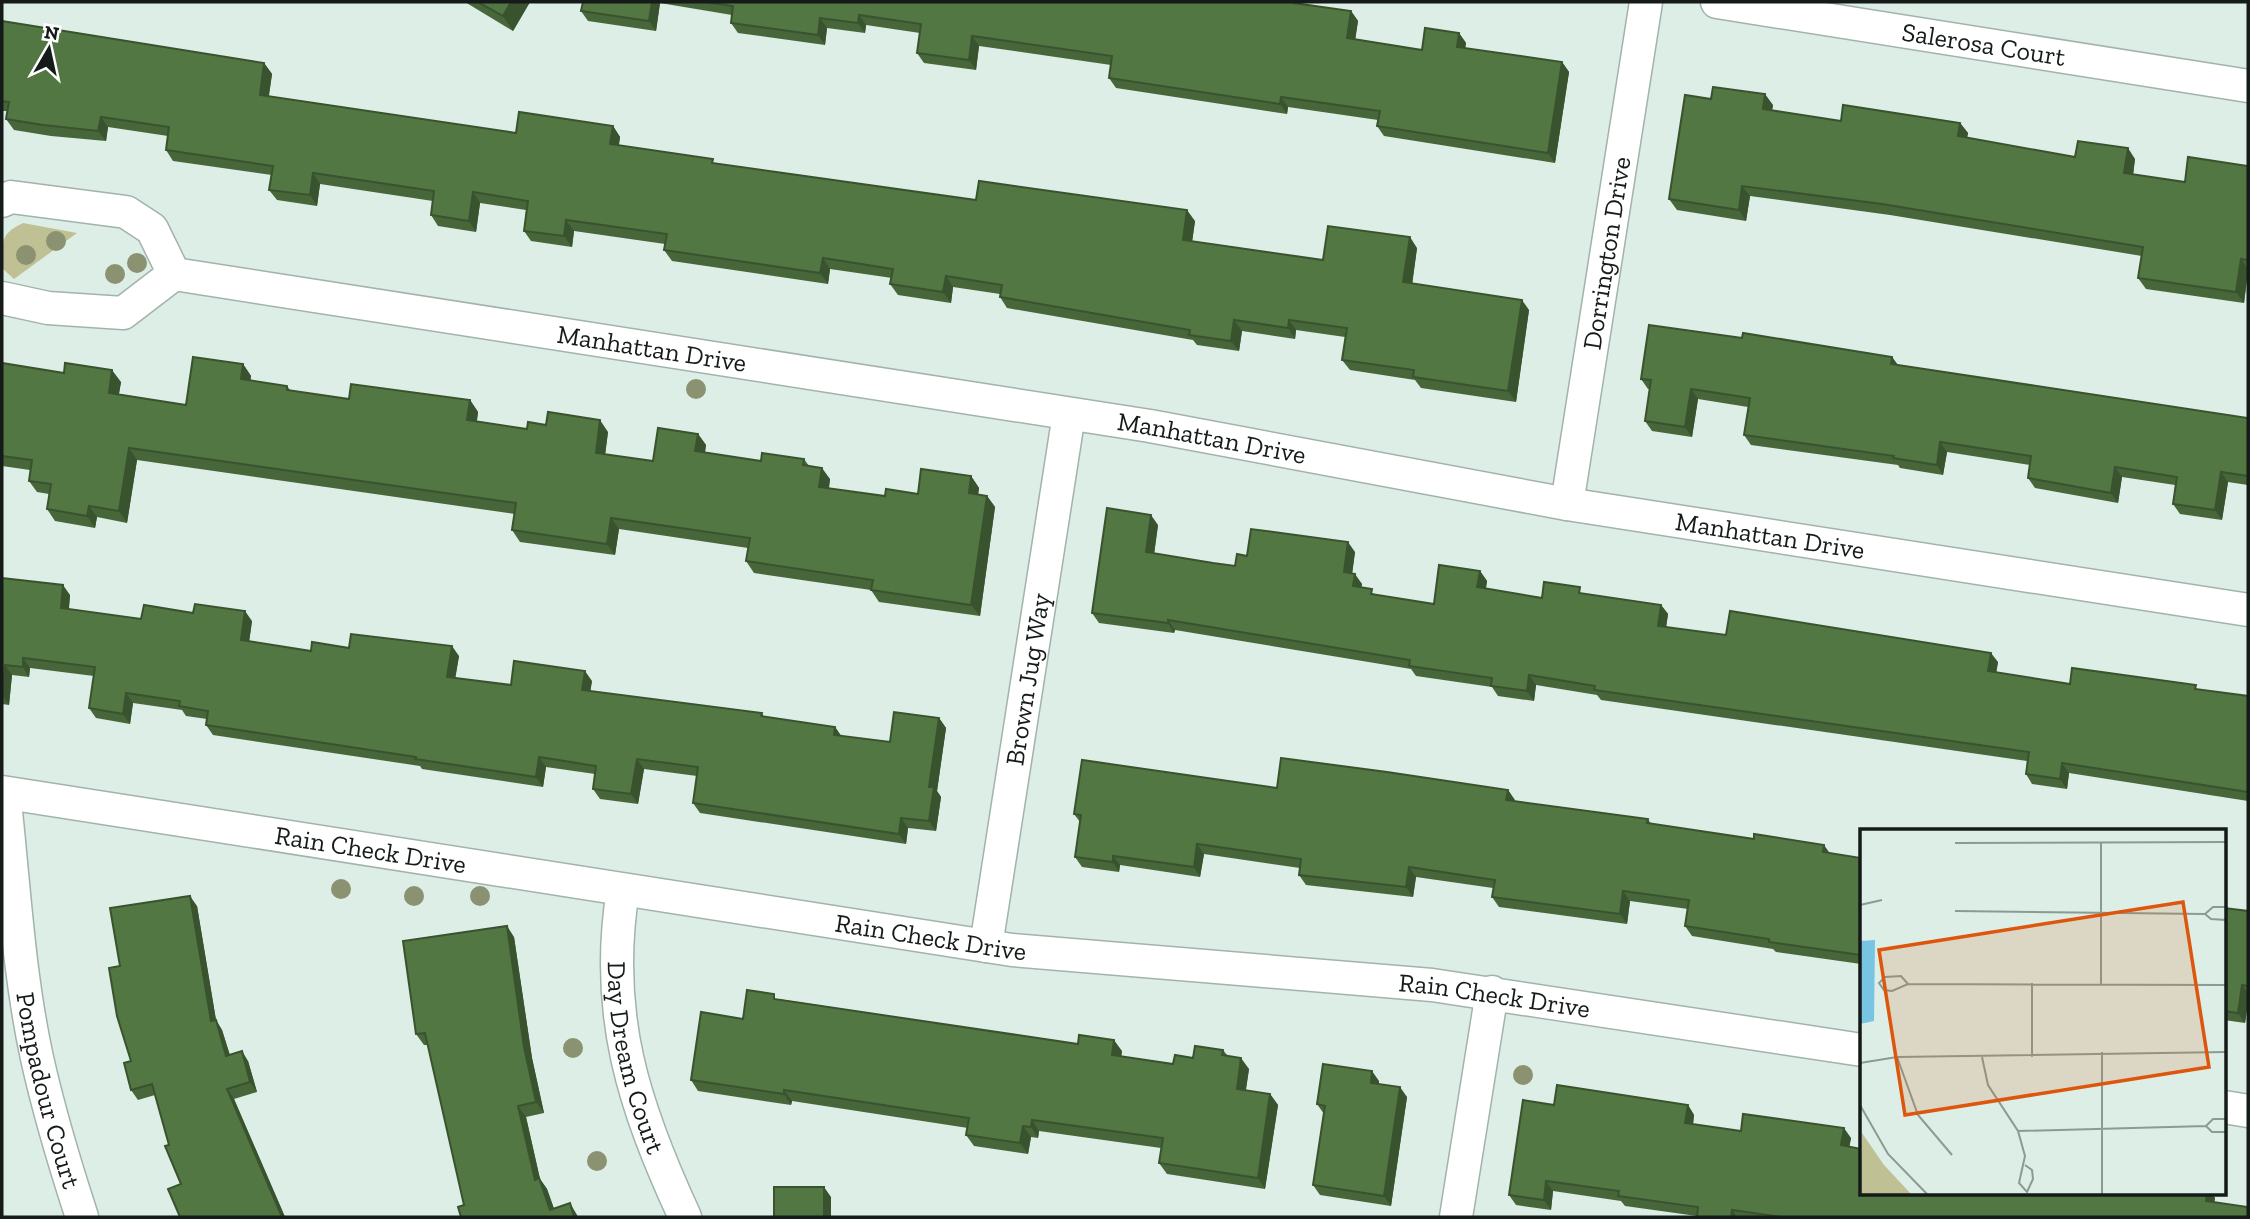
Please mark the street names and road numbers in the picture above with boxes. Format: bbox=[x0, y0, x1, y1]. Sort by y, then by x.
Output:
street label: Salerosa Court bbox=[1900, 15, 2068, 73]
street label: Dorrington Drive bbox=[1576, 154, 1637, 352]
street label: Manhattan Drive bbox=[555, 318, 749, 379]
street label: Manhattan Drive bbox=[1115, 405, 1309, 471]
street label: Manhattan Drive bbox=[1673, 505, 1867, 566]
street label: Brown Jug Way bbox=[998, 590, 1057, 767]
street label: Rain Check Drive bbox=[273, 819, 468, 880]
street label: Rain Check Drive bbox=[833, 907, 1027, 967]
street label: Day Dream Court bbox=[601, 961, 672, 1159]
street label: Rain Check Drive bbox=[1398, 966, 1592, 1025]
street label: Pompadour Court bbox=[9, 990, 88, 1193]

